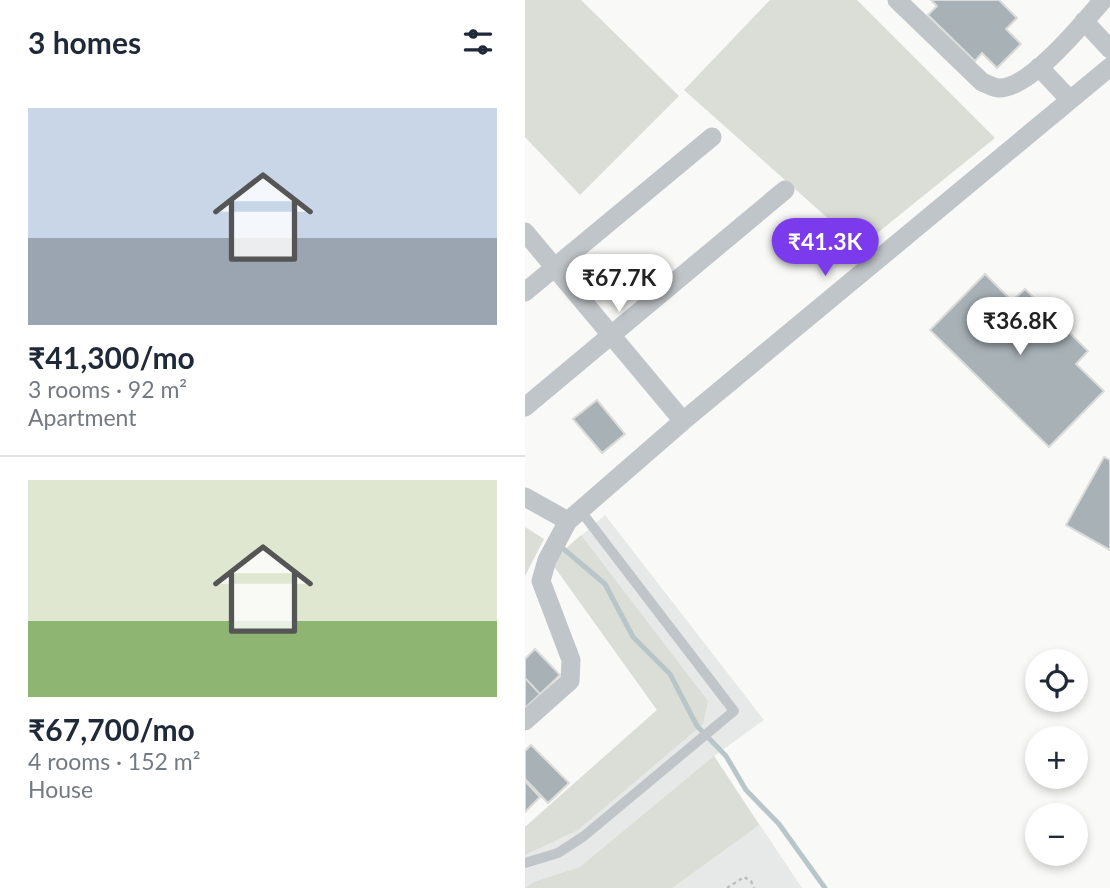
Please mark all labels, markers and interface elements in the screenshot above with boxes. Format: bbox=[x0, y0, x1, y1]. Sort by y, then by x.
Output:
icon: filters bbox=[459, 23, 497, 61]
text: 3 homes bbox=[28, 24, 141, 60]
icon: home bbox=[200, 154, 326, 280]
pin: ₹41.3K bbox=[768, 218, 882, 278]
text: ₹41.3K bbox=[788, 227, 862, 255]
pin: ₹67.7K bbox=[562, 254, 676, 314]
text: ₹67.7K bbox=[582, 263, 656, 291]
pin: ₹36.8K bbox=[963, 298, 1077, 357]
text: ₹36.8K bbox=[983, 306, 1057, 334]
text: ₹41,300/mo bbox=[28, 339, 195, 375]
text: 3 rooms · 92 m² bbox=[28, 375, 187, 403]
text: Apartment bbox=[28, 403, 136, 431]
icon: home bbox=[200, 526, 326, 652]
map controls bbox=[1025, 649, 1088, 866]
button: locate bbox=[1025, 649, 1088, 712]
text: ₹67,700/mo bbox=[28, 711, 195, 747]
button: + bbox=[1025, 726, 1088, 789]
text: 4 rooms · 152 m² bbox=[28, 747, 200, 775]
text: House bbox=[28, 775, 93, 803]
button: − bbox=[1025, 803, 1088, 866]

